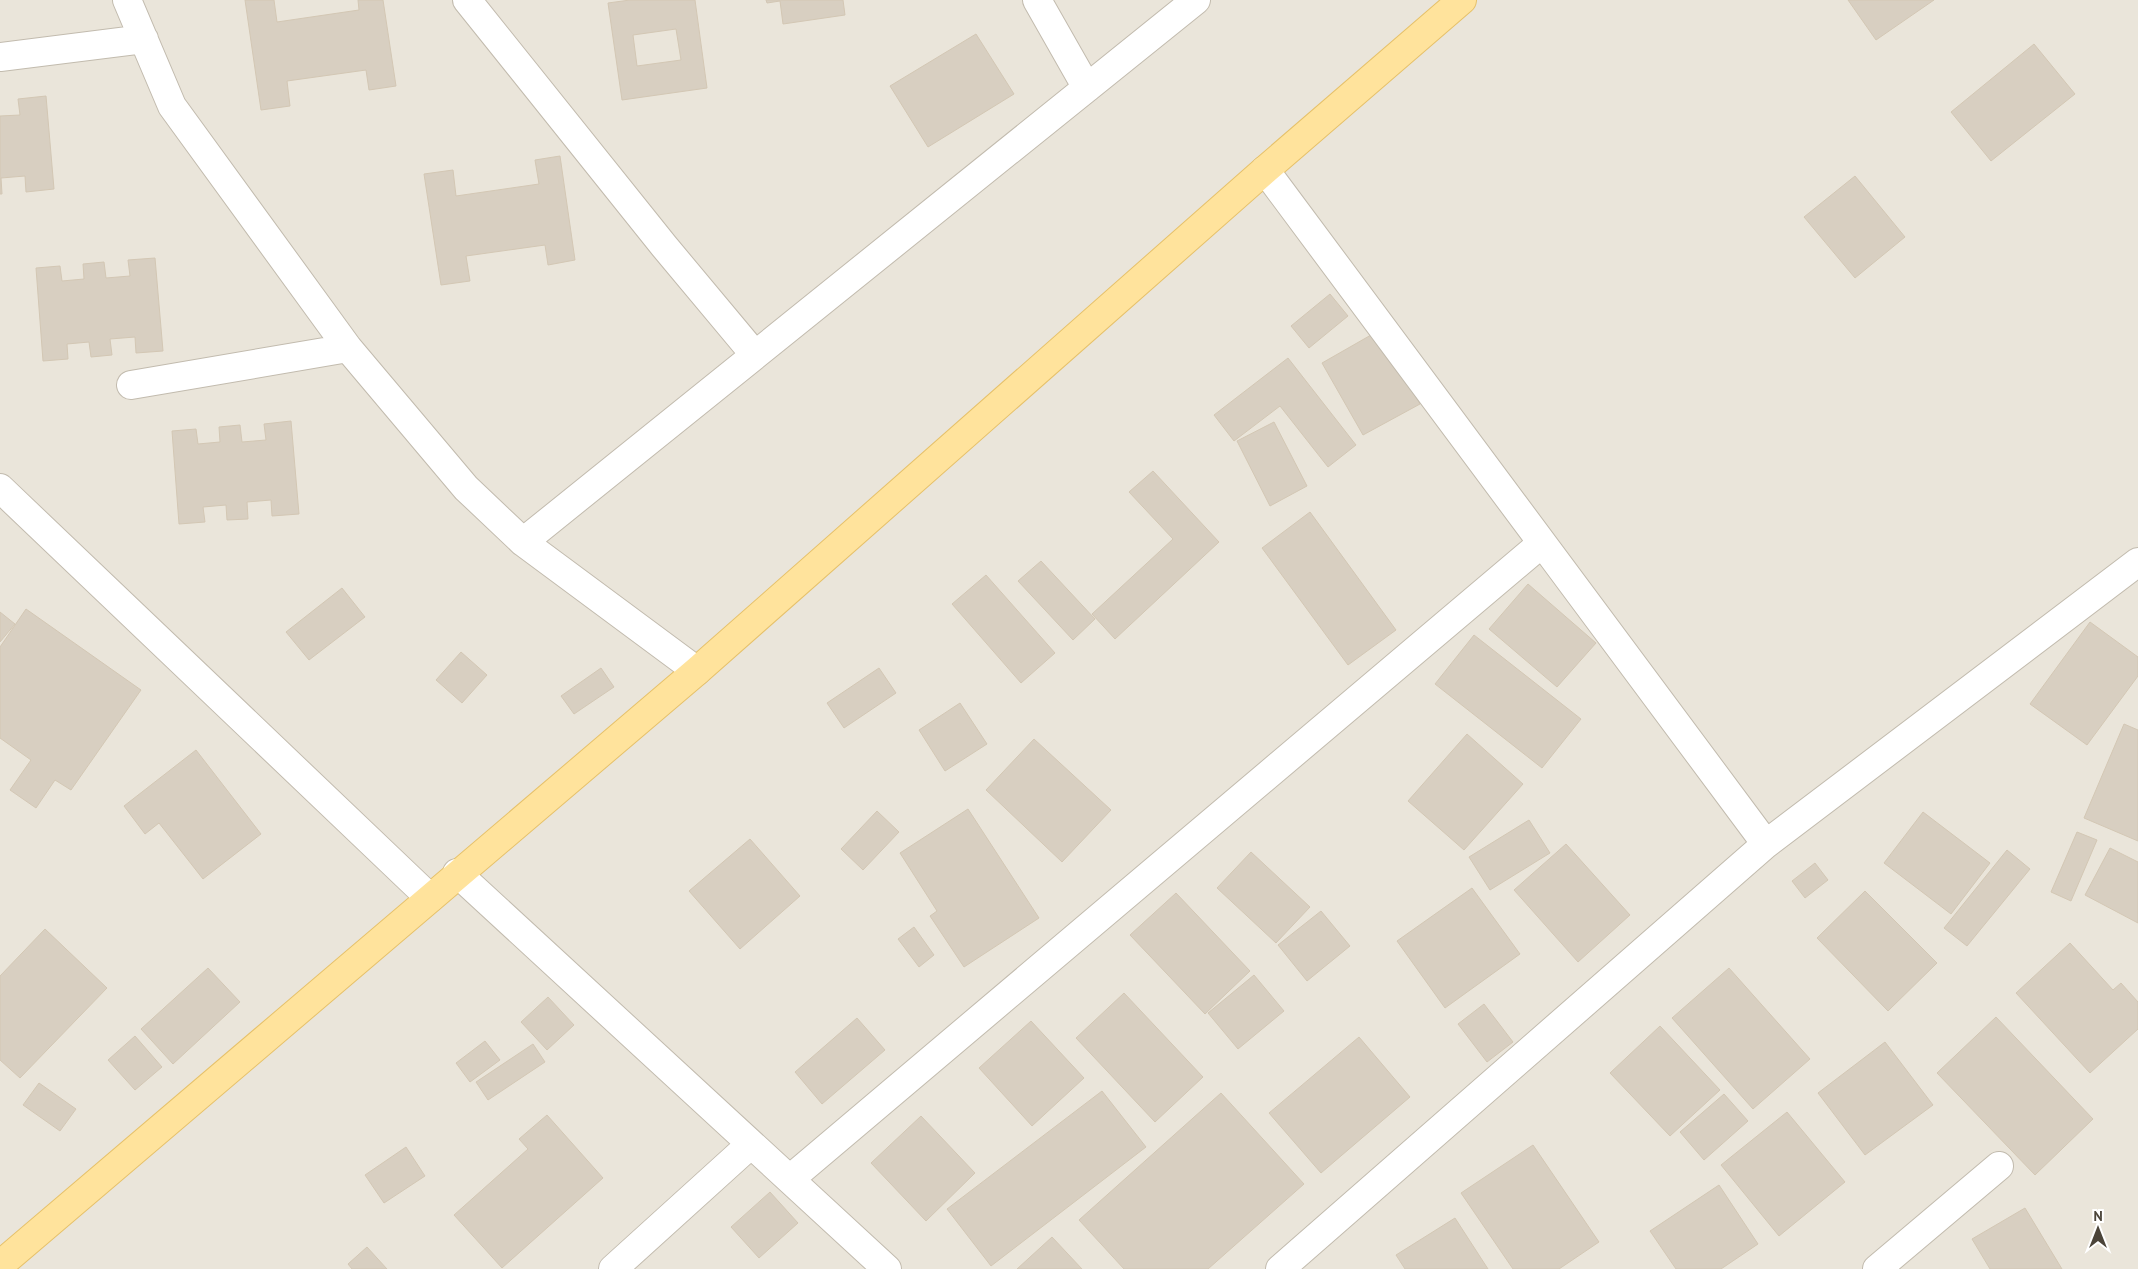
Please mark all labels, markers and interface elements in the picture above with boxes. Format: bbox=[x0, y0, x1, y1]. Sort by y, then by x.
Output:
north arrow bbox=[2073, 1204, 2123, 1254]
text: N bbox=[2093, 1207, 2103, 1225]

